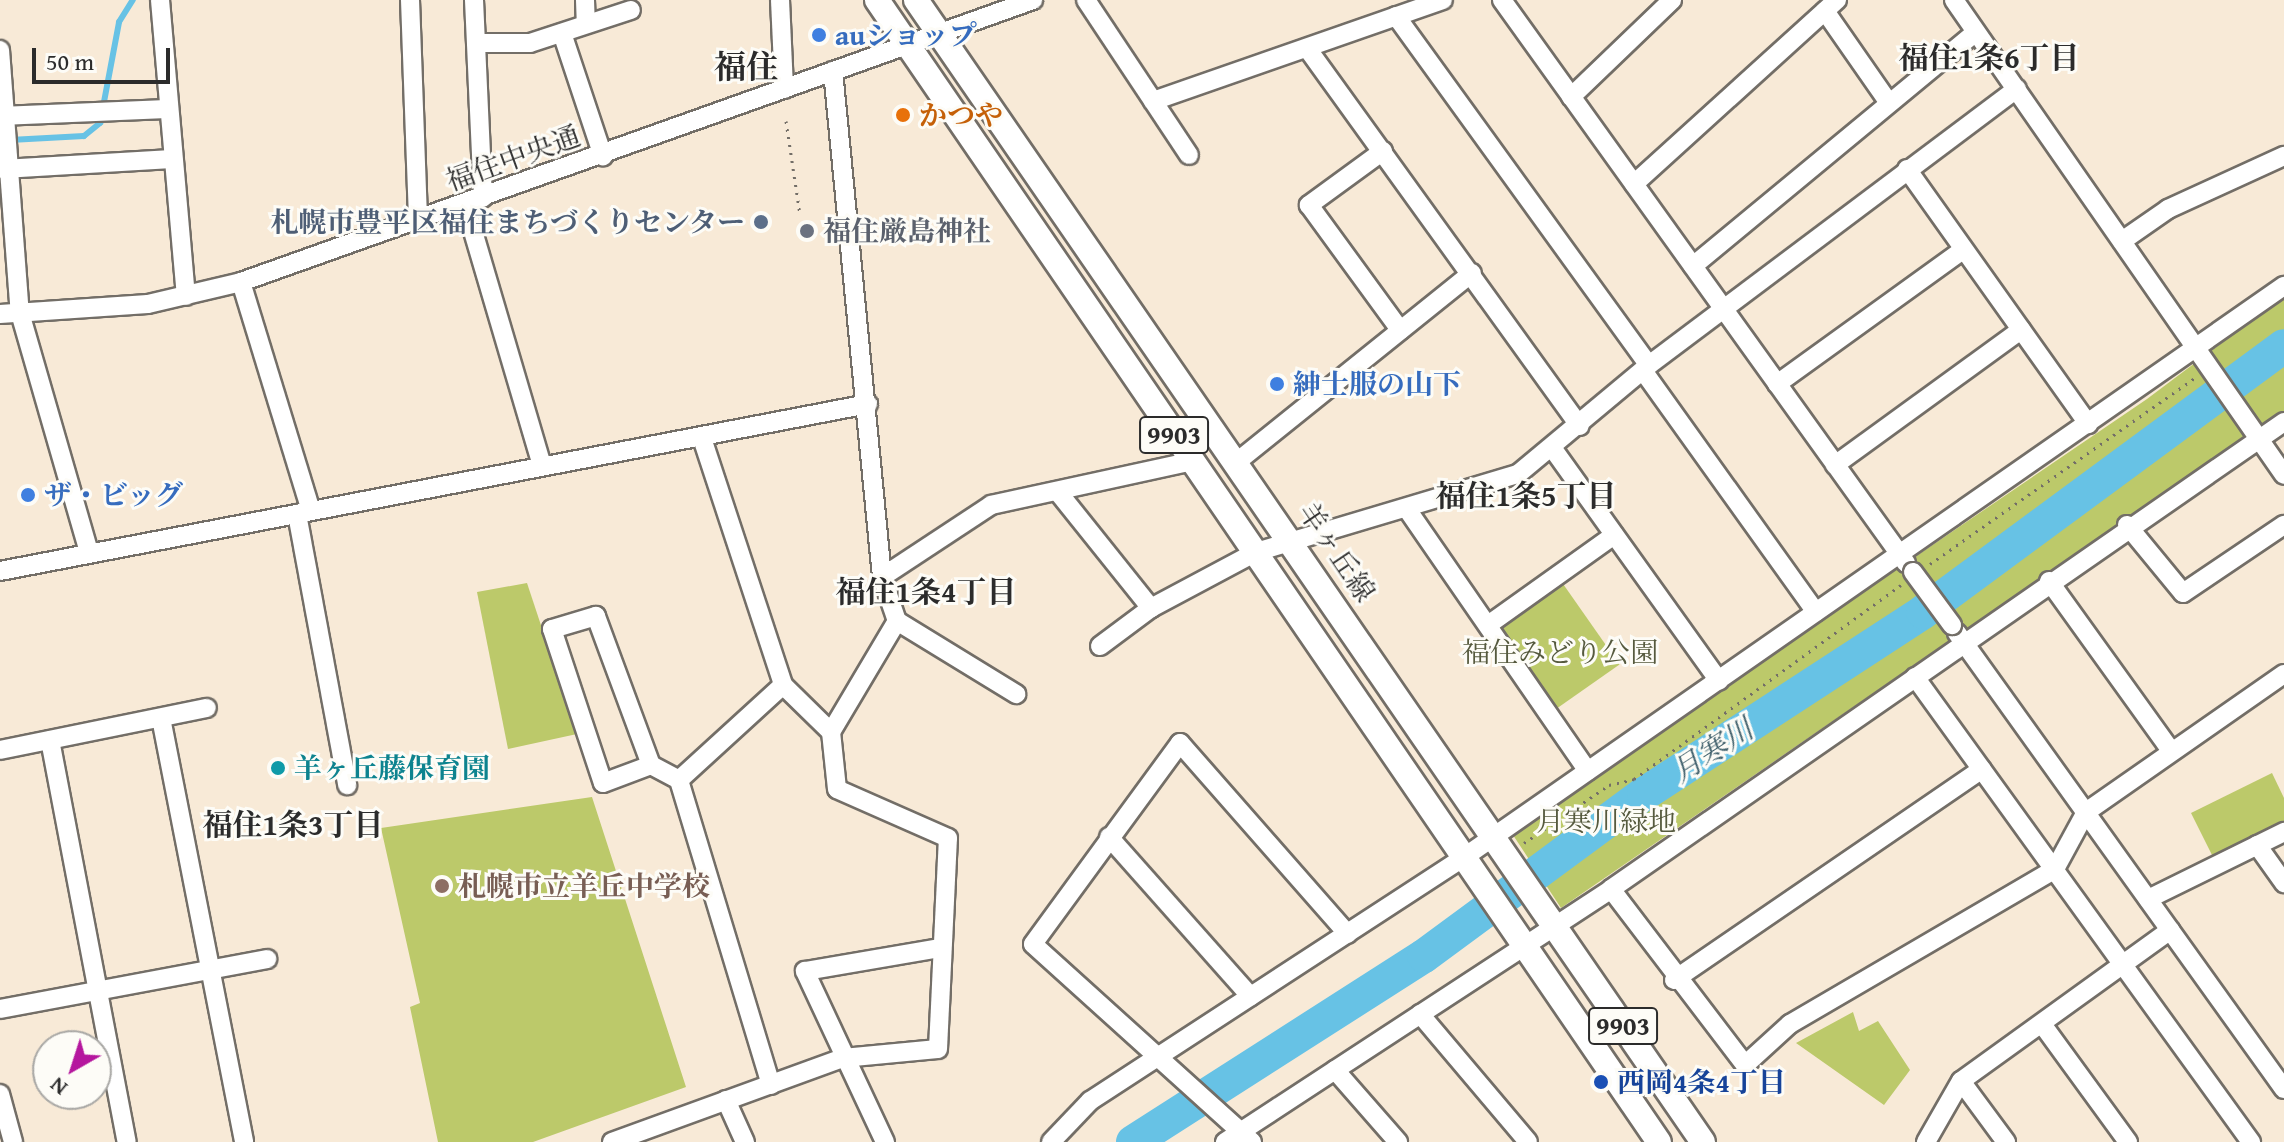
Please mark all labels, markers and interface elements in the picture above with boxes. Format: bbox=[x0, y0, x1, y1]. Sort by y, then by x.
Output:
place label: auショップ bbox=[835, 18, 977, 52]
marker: auショップ bbox=[810, 26, 828, 44]
scale bar bbox=[36, 32, 174, 82]
district label: 福住1条6丁目 bbox=[1898, 39, 2080, 75]
text: 50 m bbox=[46, 44, 94, 79]
district label: 福住 bbox=[714, 48, 778, 86]
place label: かつや bbox=[919, 98, 1003, 132]
marker: かつや bbox=[894, 106, 912, 124]
street label: 福住中央通 bbox=[441, 118, 585, 198]
place label: 札幌市豊平区福住まちづくりセンター bbox=[269, 205, 745, 239]
marker: 札幌市豊平区福住まちづくりセンター bbox=[752, 213, 770, 231]
place label: 福住厳島神社 bbox=[823, 214, 991, 248]
marker: 福住厳島神社 bbox=[798, 222, 816, 240]
place label: 紳士服の山下 bbox=[1293, 367, 1461, 401]
marker: 紳士服の山下 bbox=[1268, 375, 1286, 393]
road number: 9903 bbox=[1138, 413, 1210, 457]
district label: 福住1条5丁目 bbox=[1435, 477, 1617, 513]
place label: ザ・ビッグ bbox=[44, 478, 184, 512]
marker: ザ・ビッグ bbox=[19, 486, 37, 504]
street label: 羊ヶ丘線 bbox=[1292, 496, 1382, 608]
district label: 福住1条4丁目 bbox=[835, 573, 1017, 609]
park label: 福住みどり公園 bbox=[1462, 635, 1658, 669]
water label: 月寒川 bbox=[1664, 710, 1760, 790]
place label: 羊ヶ丘藤保育園 bbox=[294, 751, 490, 785]
marker: 羊ヶ丘藤保育園 bbox=[269, 759, 287, 777]
park label: 月寒川緑地 bbox=[1536, 804, 1676, 838]
district label: 福住1条3丁目 bbox=[202, 806, 384, 842]
place label: 札幌市立羊丘中学校 bbox=[458, 869, 710, 903]
marker: 札幌市立羊丘中学校 bbox=[433, 877, 451, 895]
road number: 9903 bbox=[1587, 1004, 1659, 1048]
north arrow bbox=[32, 1030, 112, 1110]
place label: 西岡4条4丁目 bbox=[1617, 1065, 1786, 1099]
text: N bbox=[42, 1070, 74, 1104]
marker: 西岡4条4丁目 bbox=[1592, 1073, 1610, 1091]

